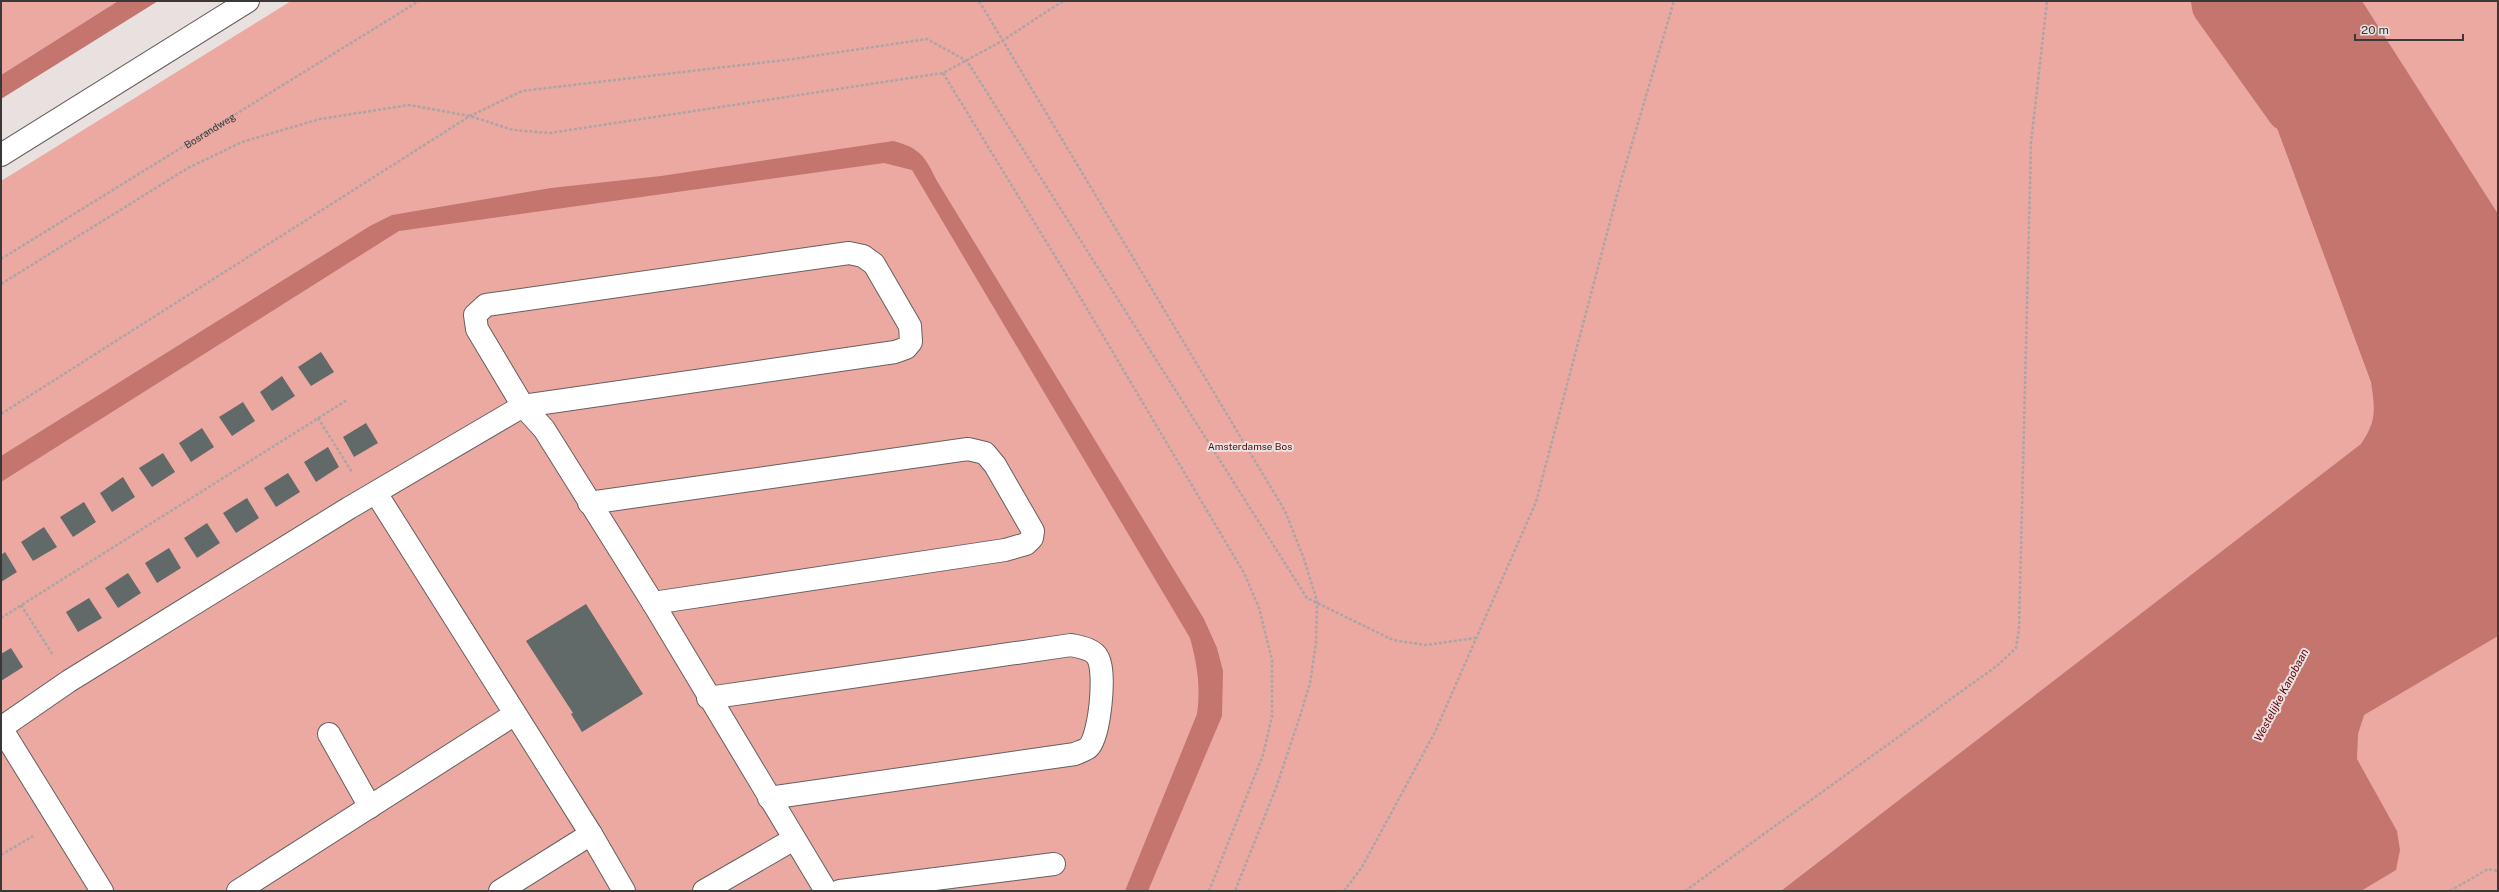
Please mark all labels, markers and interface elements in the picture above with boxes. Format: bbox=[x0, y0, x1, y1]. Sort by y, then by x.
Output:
scale bar bbox=[2355, 16, 2463, 42]
text: 20 m bbox=[2361, 23, 2389, 37]
street label: Bosrandweg bbox=[182, 110, 237, 151]
park label: Amsterdamse Bos bbox=[1208, 440, 1292, 452]
water label: Westelijke Kanobaan bbox=[2252, 647, 2310, 743]

